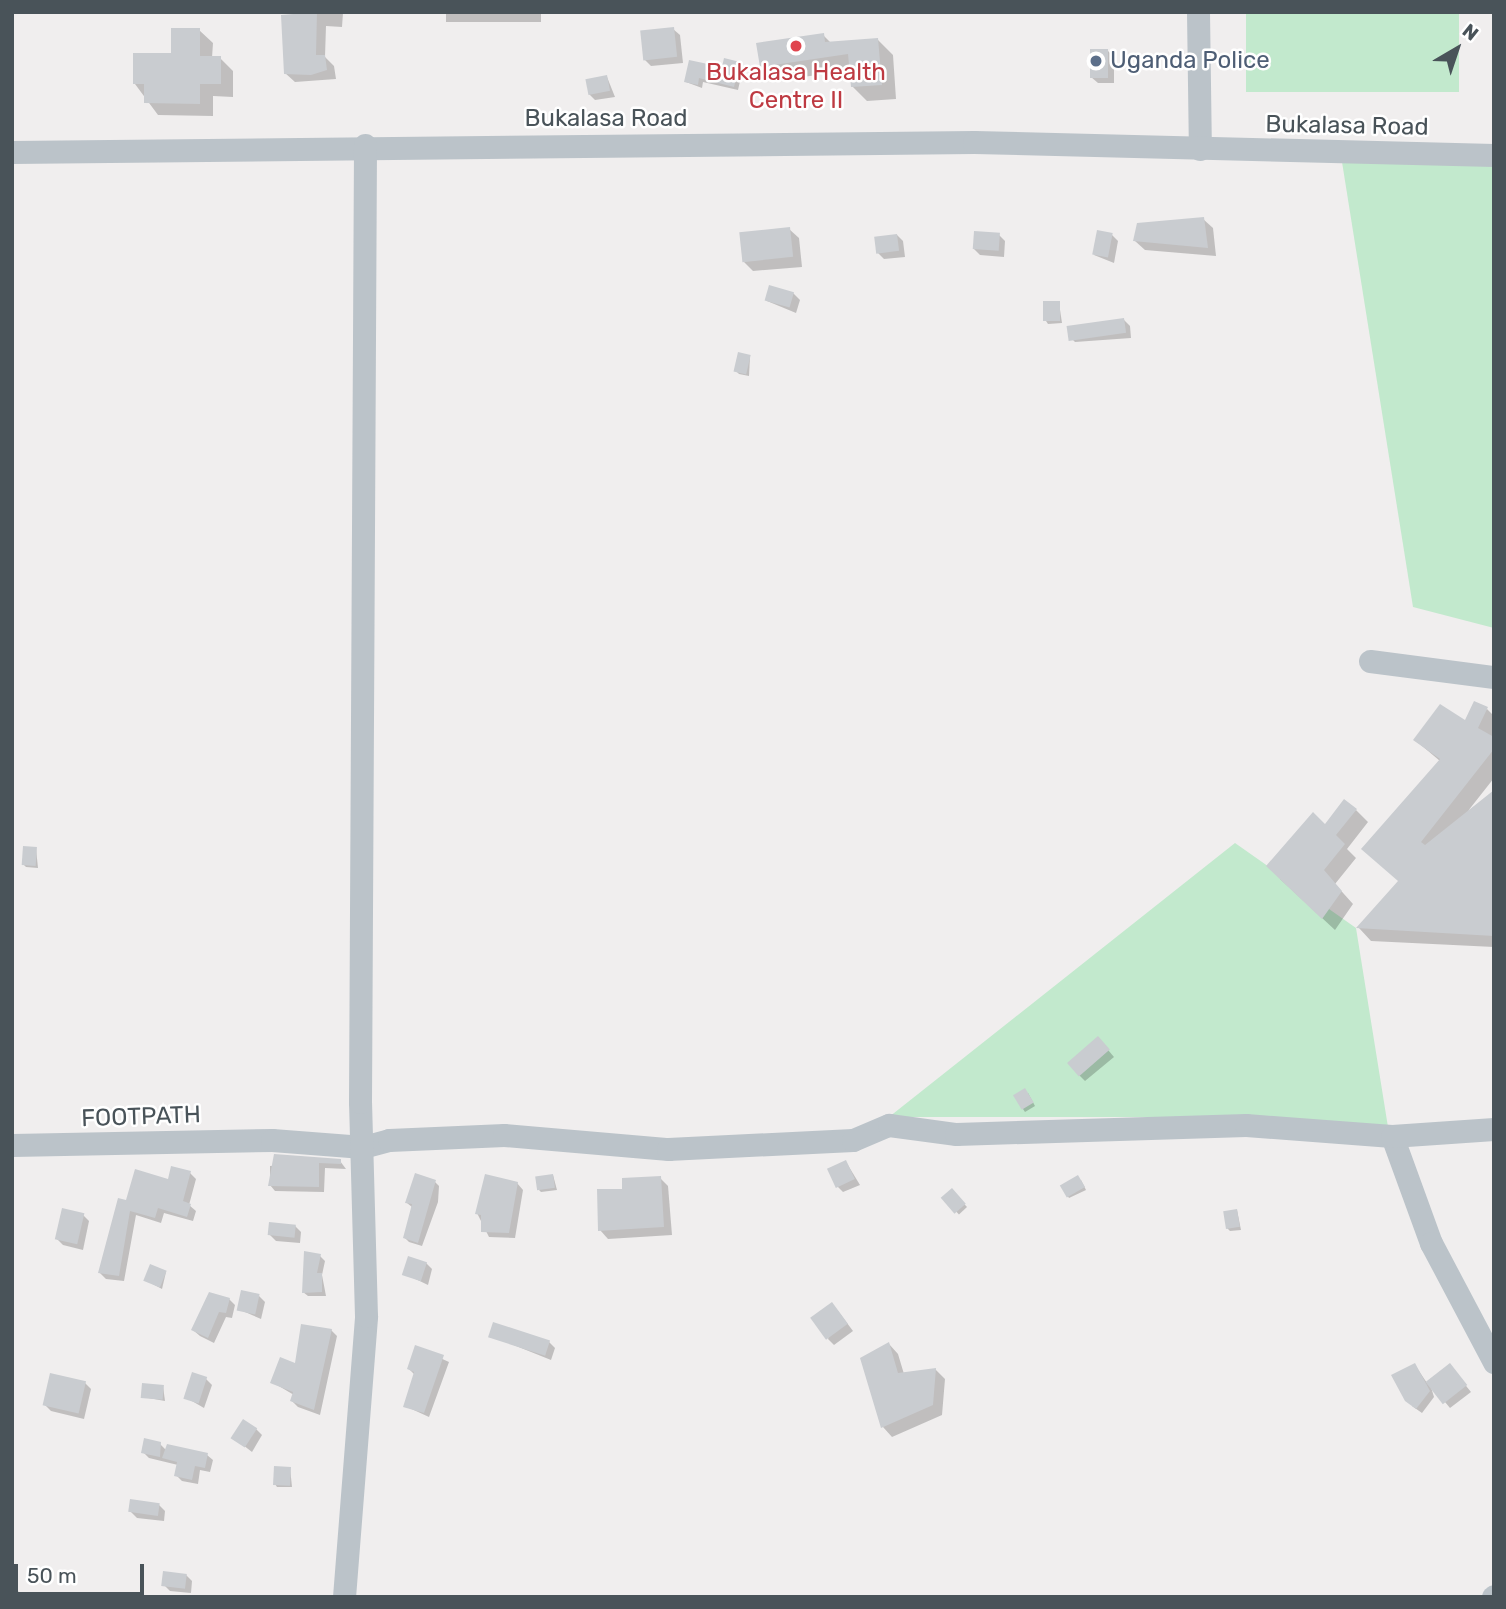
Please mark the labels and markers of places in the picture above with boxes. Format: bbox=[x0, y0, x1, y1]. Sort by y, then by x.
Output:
marker: Bukalasa Health Centre II bbox=[786, 36, 806, 56]
place label: Uganda Police bbox=[1110, 47, 1270, 75]
marker: Uganda Police bbox=[1088, 53, 1104, 69]
place label: Bukalasa Health Centre II bbox=[706, 59, 886, 115]

